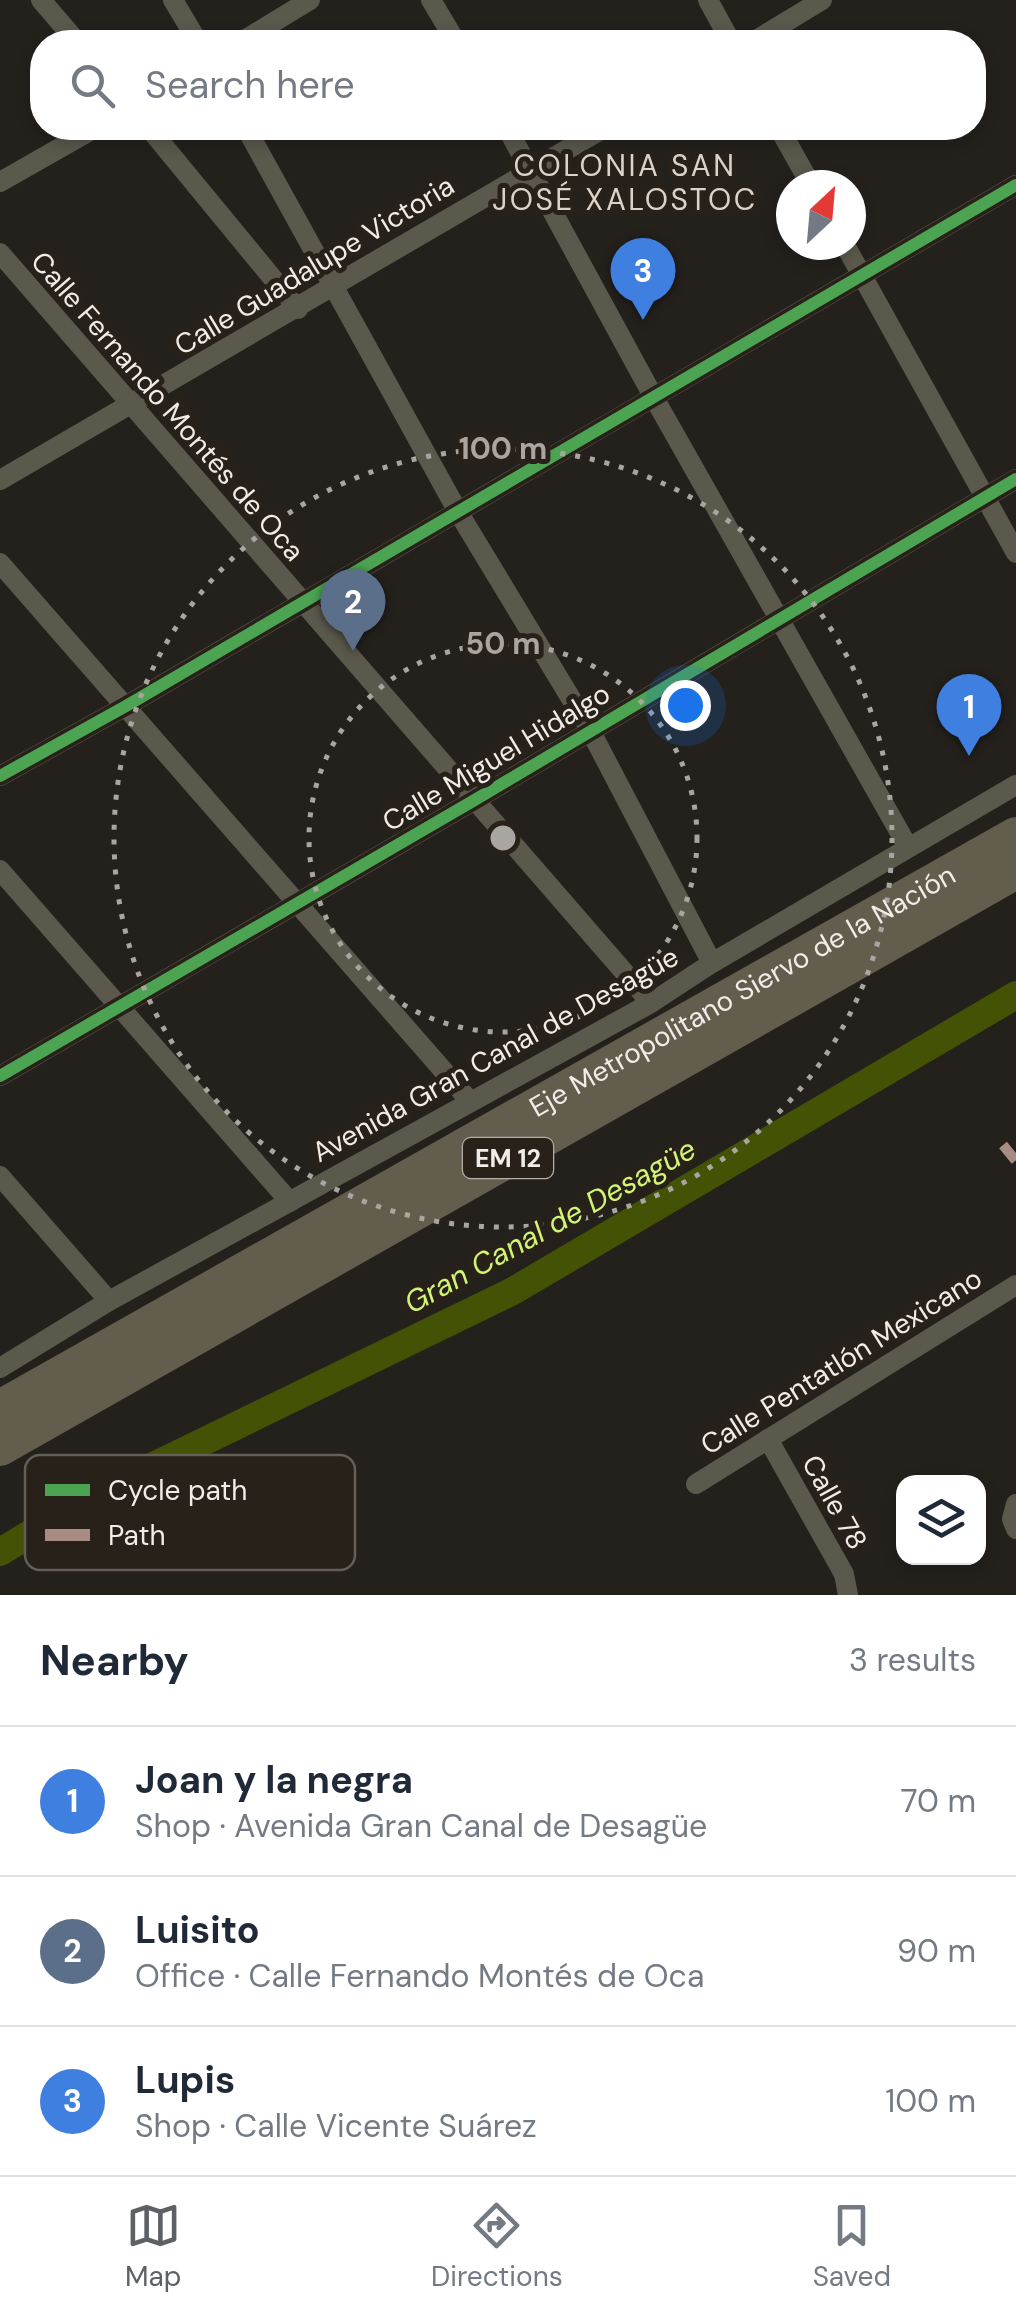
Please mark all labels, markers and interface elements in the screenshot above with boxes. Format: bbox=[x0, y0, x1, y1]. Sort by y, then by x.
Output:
search box bbox=[30, 30, 986, 140]
icon: search bbox=[65, 58, 120, 113]
text: Search here bbox=[145, 60, 355, 110]
district label: COLONIA SAN JOSÉ XALOSTOC bbox=[492, 146, 758, 219]
street label: Calle Guadalupe Victoria bbox=[168, 167, 461, 364]
north arrow bbox=[776, 170, 866, 260]
pin: 3 bbox=[610, 238, 676, 320]
street label: Calle Fernando Montés de Oca bbox=[23, 244, 312, 569]
text: 100 m bbox=[459, 429, 547, 468]
pin: 2 bbox=[320, 568, 386, 651]
text: 50 m bbox=[465, 624, 541, 663]
pin: 1 bbox=[936, 674, 1002, 756]
street label: Calle Miguel Hidalgo bbox=[376, 675, 617, 840]
your location bbox=[660, 680, 711, 731]
centre of rings bbox=[485, 820, 521, 856]
street label: Eje Metropolitano Siervo de la Nación bbox=[523, 856, 962, 1126]
street label: Avenida Gran Canal de Desagüe bbox=[305, 938, 685, 1171]
water label: Gran Canal de Desagüe bbox=[397, 1129, 703, 1322]
road number: EM 12 bbox=[463, 1138, 553, 1178]
street label: Calle Pentatlón Mexicano bbox=[694, 1260, 989, 1463]
street label: Calle 78 bbox=[793, 1448, 876, 1556]
legend bbox=[25, 1455, 355, 1570]
text: Cycle path bbox=[108, 1472, 247, 1509]
map controls bbox=[896, 1475, 986, 1565]
button: layers bbox=[896, 1475, 986, 1565]
text: Path bbox=[108, 1517, 166, 1554]
text: Nearby bbox=[40, 1633, 189, 1688]
text: 3 results bbox=[849, 1639, 976, 1681]
text: Joan y la negra bbox=[135, 1755, 413, 1805]
text: 1 bbox=[67, 1780, 78, 1822]
text: 70 m bbox=[900, 1780, 976, 1822]
text: Shop · Avenida Gran Canal de Desagüe bbox=[135, 1805, 707, 1847]
text: Luisito bbox=[135, 1905, 260, 1955]
text: 2 bbox=[63, 1930, 82, 1972]
text: 90 m bbox=[897, 1930, 976, 1972]
text: Office · Calle Fernando Montés de Oca bbox=[135, 1955, 704, 1997]
text: Lupis bbox=[135, 2055, 235, 2105]
text: 3 bbox=[63, 2080, 82, 2122]
text: 100 m bbox=[885, 2080, 976, 2122]
text: Shop · Calle Vicente Suárez bbox=[135, 2105, 537, 2147]
tab: Map bbox=[125, 2198, 181, 2295]
tab: Directions bbox=[431, 2198, 563, 2295]
tab: Saved bbox=[813, 2198, 891, 2295]

